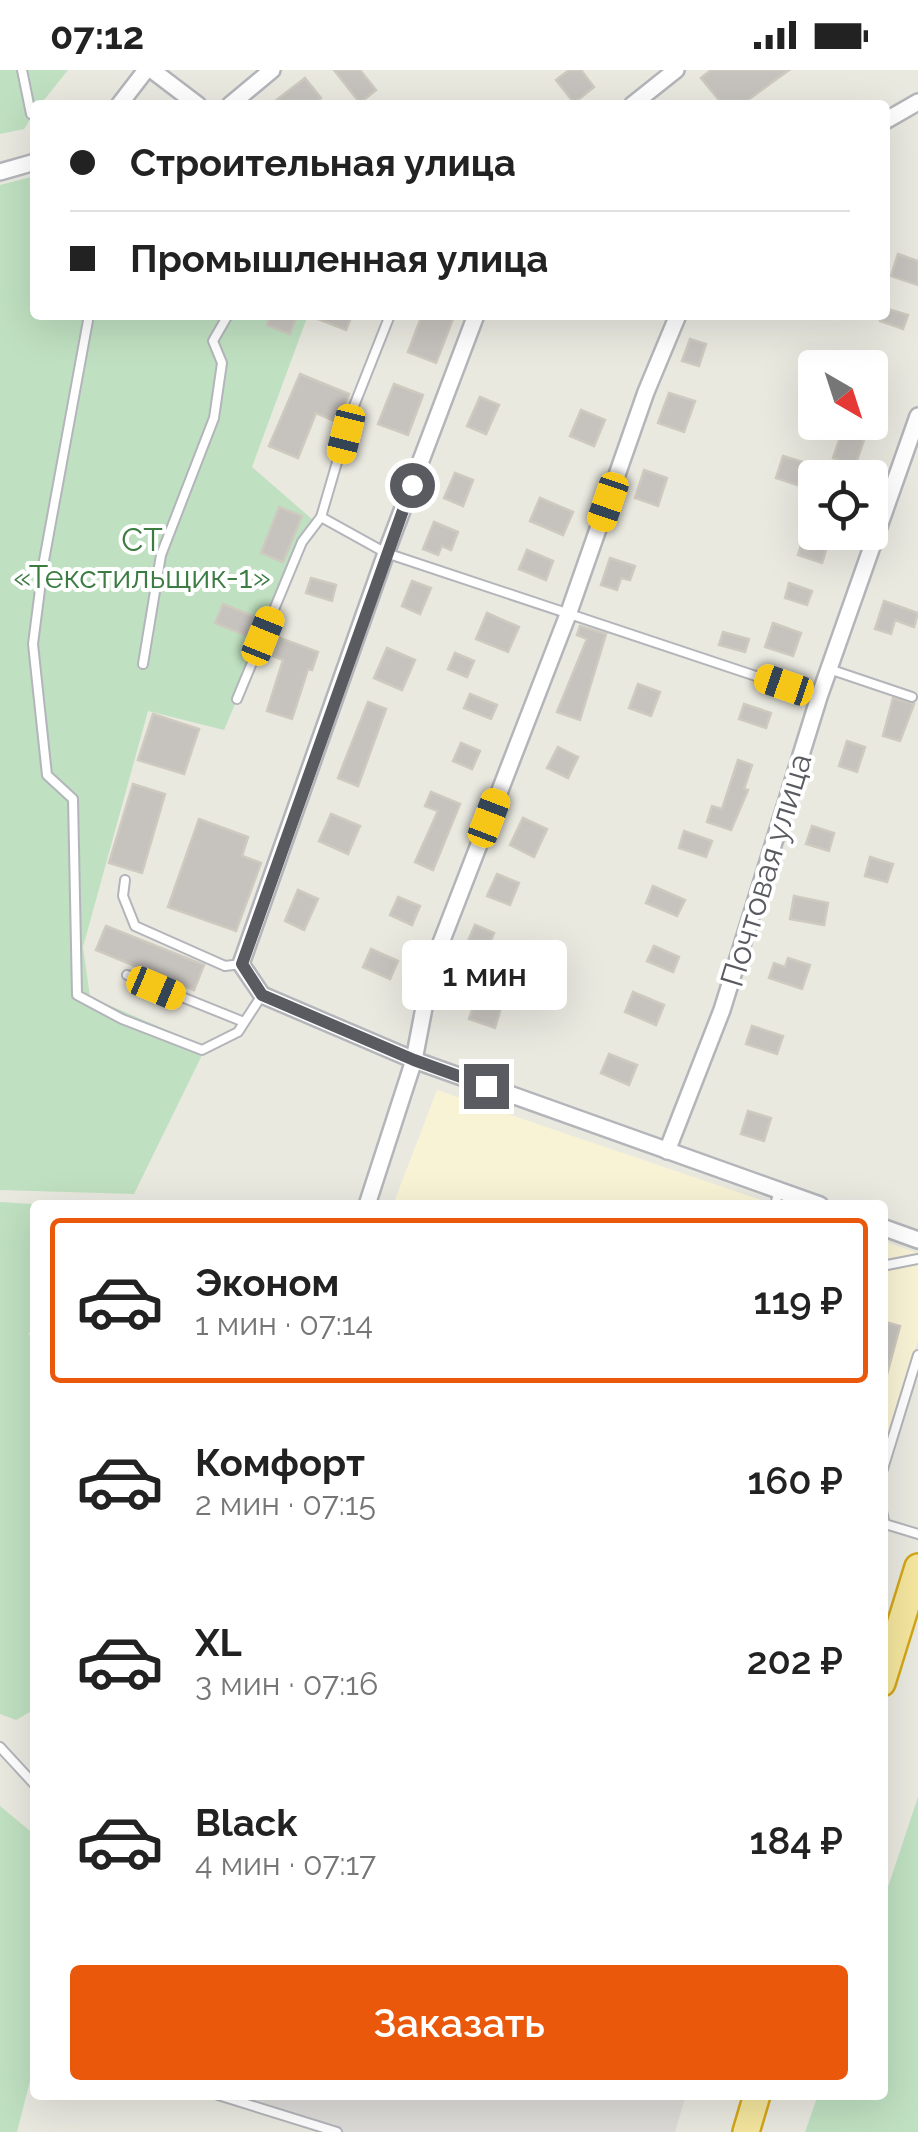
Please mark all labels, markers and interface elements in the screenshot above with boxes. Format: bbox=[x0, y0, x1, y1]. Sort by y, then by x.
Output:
text: 07:12 bbox=[50, 13, 144, 58]
text: Строительная улица bbox=[130, 140, 516, 185]
text: Промышленная улица bbox=[130, 236, 548, 281]
north arrow bbox=[798, 350, 888, 440]
map controls bbox=[798, 350, 888, 550]
car bbox=[324, 401, 368, 467]
button: locate bbox=[798, 460, 888, 550]
route start bbox=[390, 463, 435, 508]
car bbox=[584, 469, 632, 535]
park label: СТ «Текстильщик-1» bbox=[13, 521, 271, 595]
car bbox=[238, 603, 288, 669]
car bbox=[751, 661, 817, 709]
street label: Почтовая улица bbox=[713, 749, 819, 991]
car bbox=[464, 785, 514, 851]
callout: 1 мин bbox=[404, 941, 568, 1011]
text: 1 мин bbox=[442, 956, 527, 993]
car bbox=[123, 962, 189, 1014]
route end bbox=[464, 1064, 509, 1109]
icon: car bbox=[75, 1256, 165, 1346]
text: Эконом bbox=[195, 1260, 339, 1305]
text: 119 ₽ bbox=[754, 1278, 843, 1323]
text: 1 мин · 07:14 bbox=[195, 1305, 373, 1342]
icon: car bbox=[75, 1436, 165, 1526]
text: Комфорт bbox=[195, 1440, 365, 1485]
text: 160 ₽ bbox=[747, 1458, 843, 1503]
text: 2 мин · 07:15 bbox=[195, 1485, 376, 1522]
icon: car bbox=[75, 1616, 165, 1706]
text: XL bbox=[195, 1620, 242, 1665]
text: 202 ₽ bbox=[747, 1638, 843, 1683]
text: 3 мин · 07:16 bbox=[195, 1665, 378, 1702]
icon: car bbox=[75, 1796, 165, 1886]
text: Black bbox=[195, 1800, 297, 1845]
text: 184 ₽ bbox=[750, 1818, 843, 1863]
text: 4 мин · 07:17 bbox=[195, 1845, 376, 1882]
button: Заказать bbox=[70, 1965, 848, 2080]

